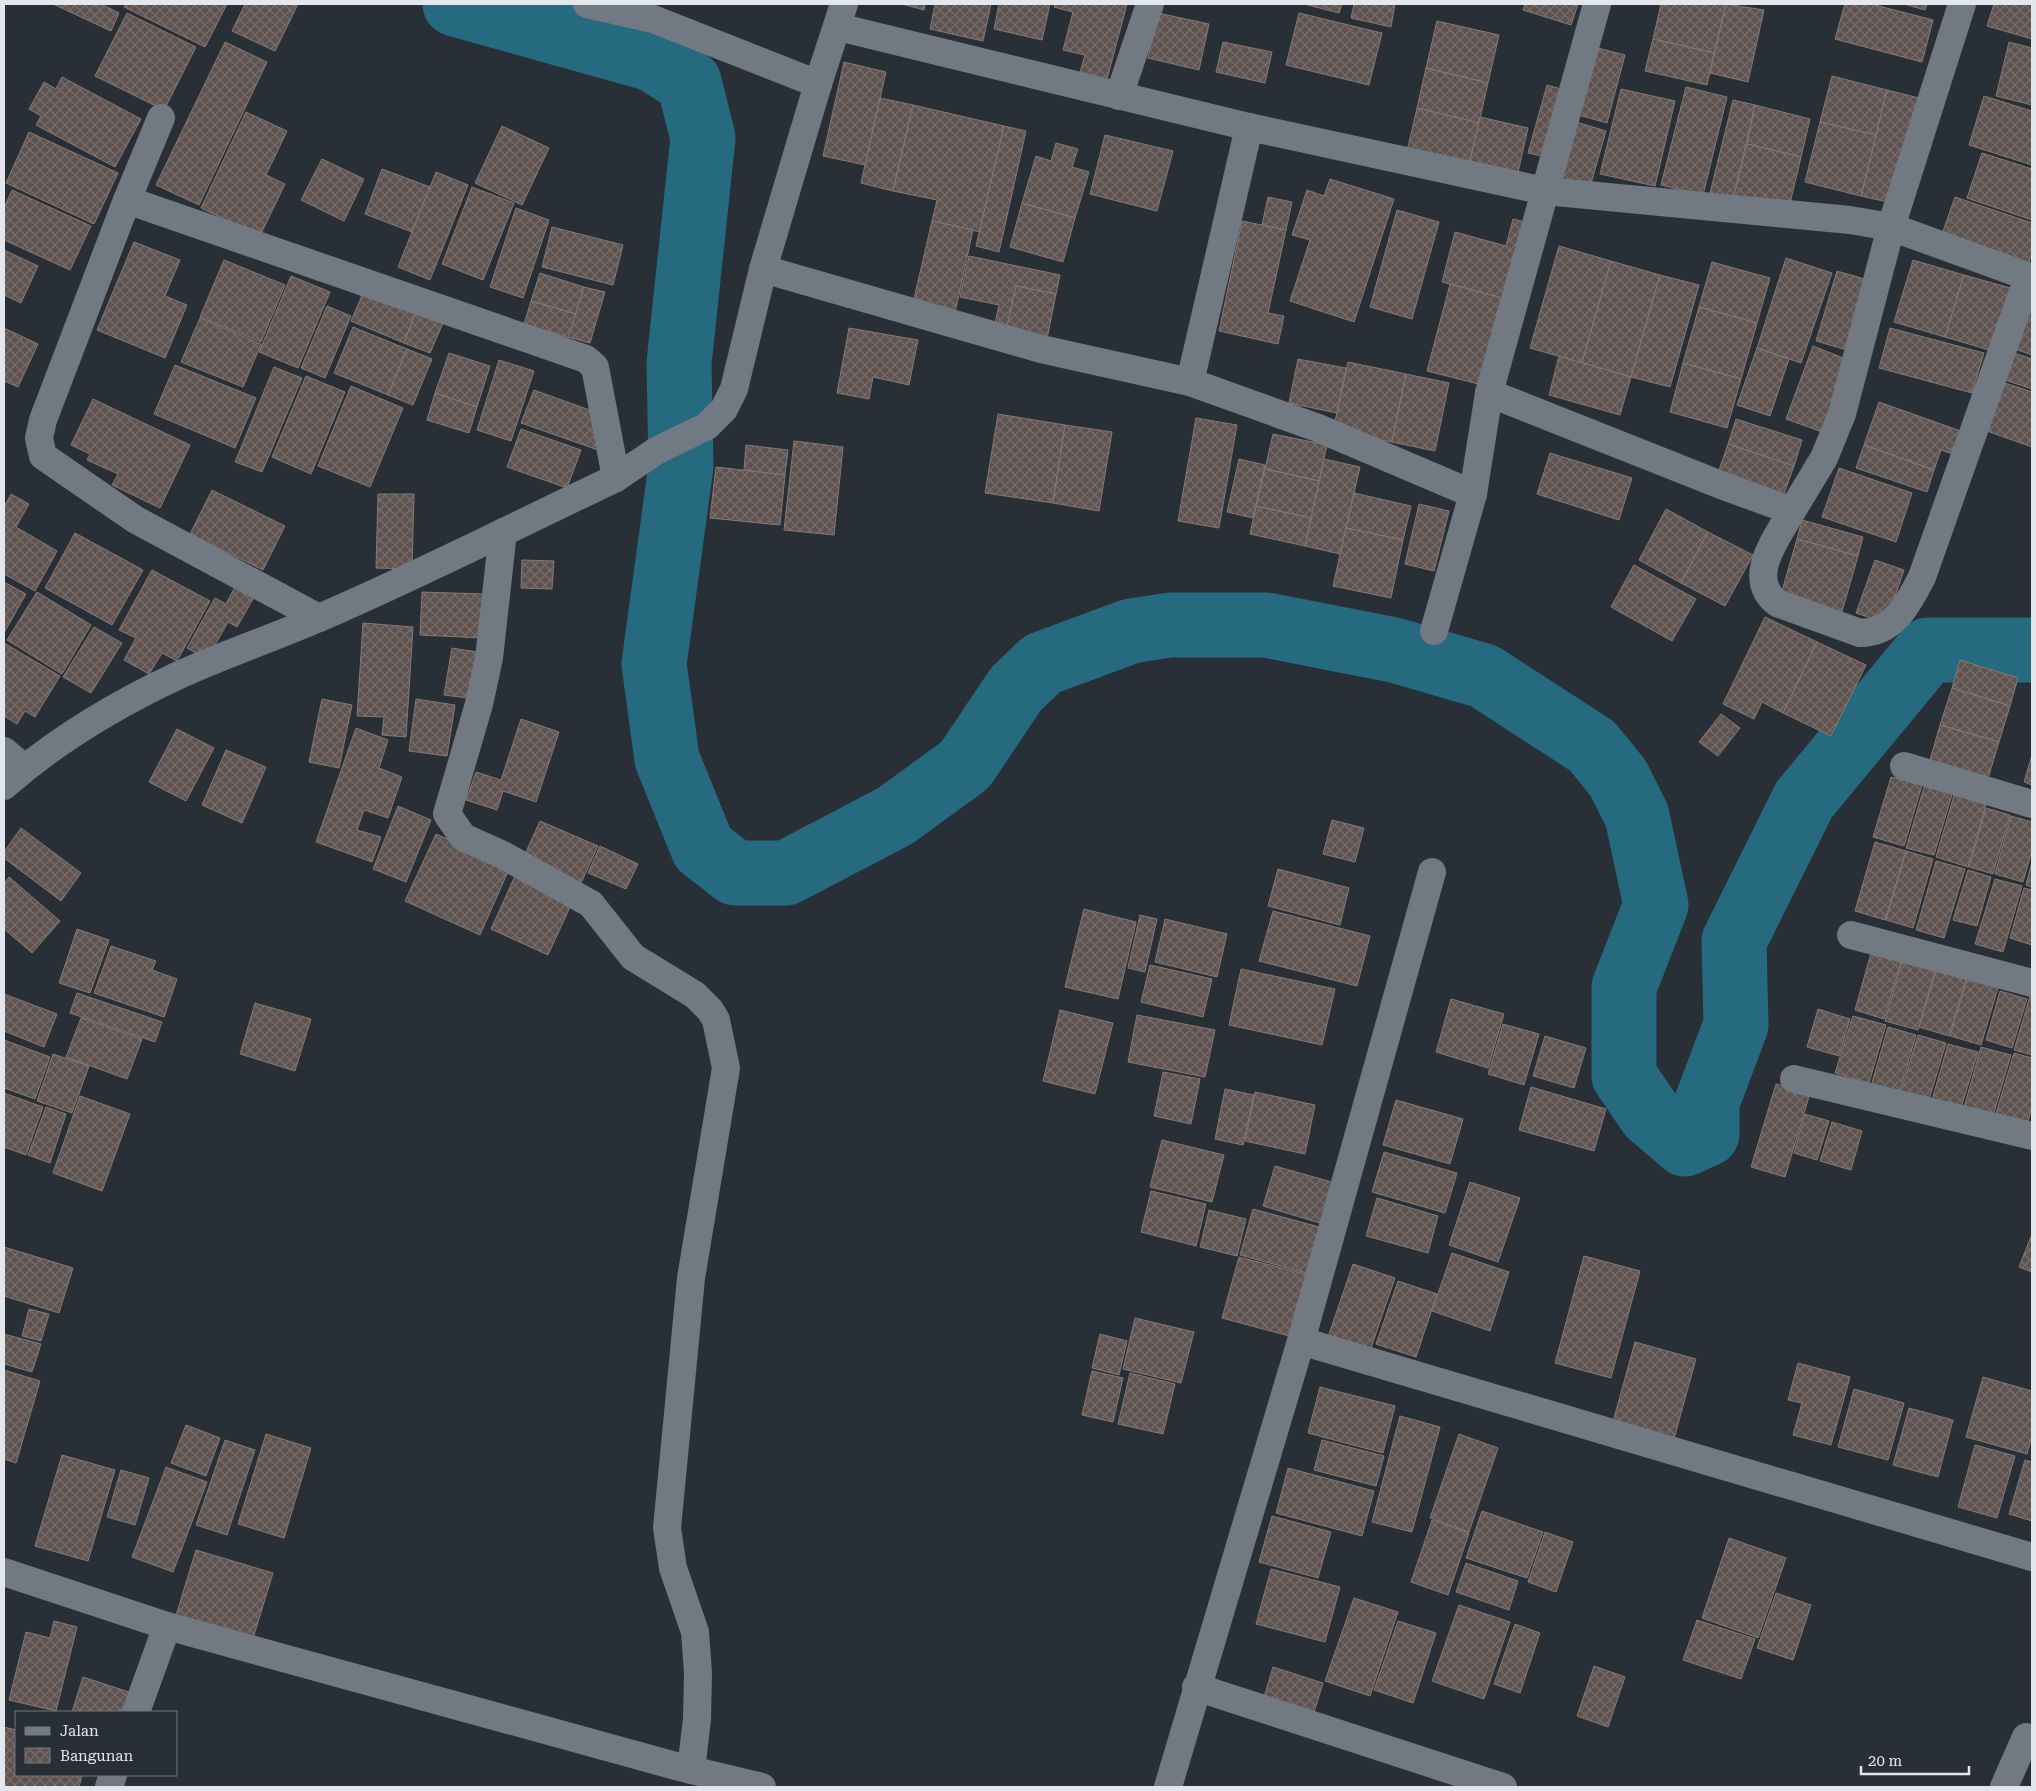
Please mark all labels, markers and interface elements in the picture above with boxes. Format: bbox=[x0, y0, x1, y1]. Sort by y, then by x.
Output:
legend bbox=[15, 1711, 178, 1776]
text: Jalan bbox=[60, 1722, 99, 1740]
scale bar bbox=[1861, 1744, 1968, 1776]
text: Bangunan bbox=[60, 1747, 133, 1765]
text: 20 m bbox=[1868, 1752, 1903, 1770]

